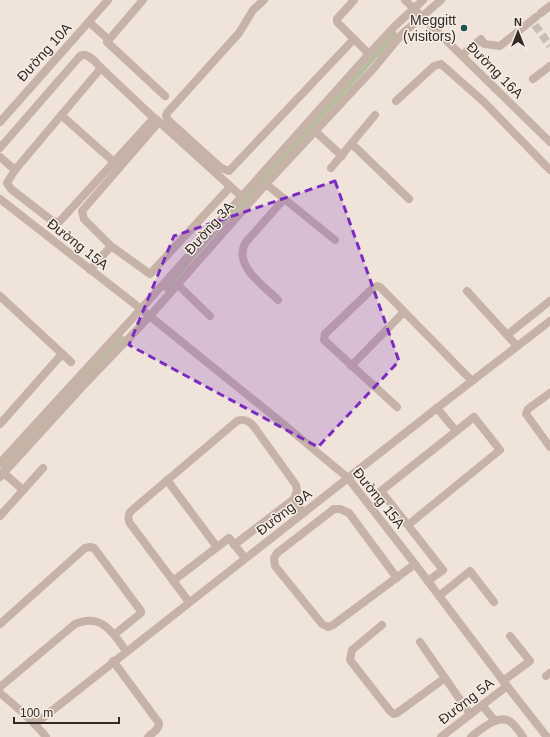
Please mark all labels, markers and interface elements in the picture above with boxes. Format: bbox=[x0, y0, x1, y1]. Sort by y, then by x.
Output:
place label: Meggitt (visitors) bbox=[403, 12, 456, 44]
north arrow bbox=[498, 12, 538, 52]
text: N bbox=[514, 16, 522, 28]
street label: Đường 10A bbox=[14, 19, 75, 84]
marker: Meggitt (visitors) bbox=[459, 23, 469, 33]
street label: Đường 16A bbox=[464, 39, 527, 102]
street label: Đường 3A bbox=[181, 198, 237, 258]
street label: Đường 15A bbox=[44, 215, 112, 273]
street label: Đường 15A bbox=[350, 465, 409, 532]
street label: Đường 9A bbox=[253, 485, 315, 538]
street label: Đường 5A bbox=[435, 674, 497, 727]
scale bar bbox=[14, 699, 119, 725]
text: 100 m bbox=[20, 706, 53, 720]

